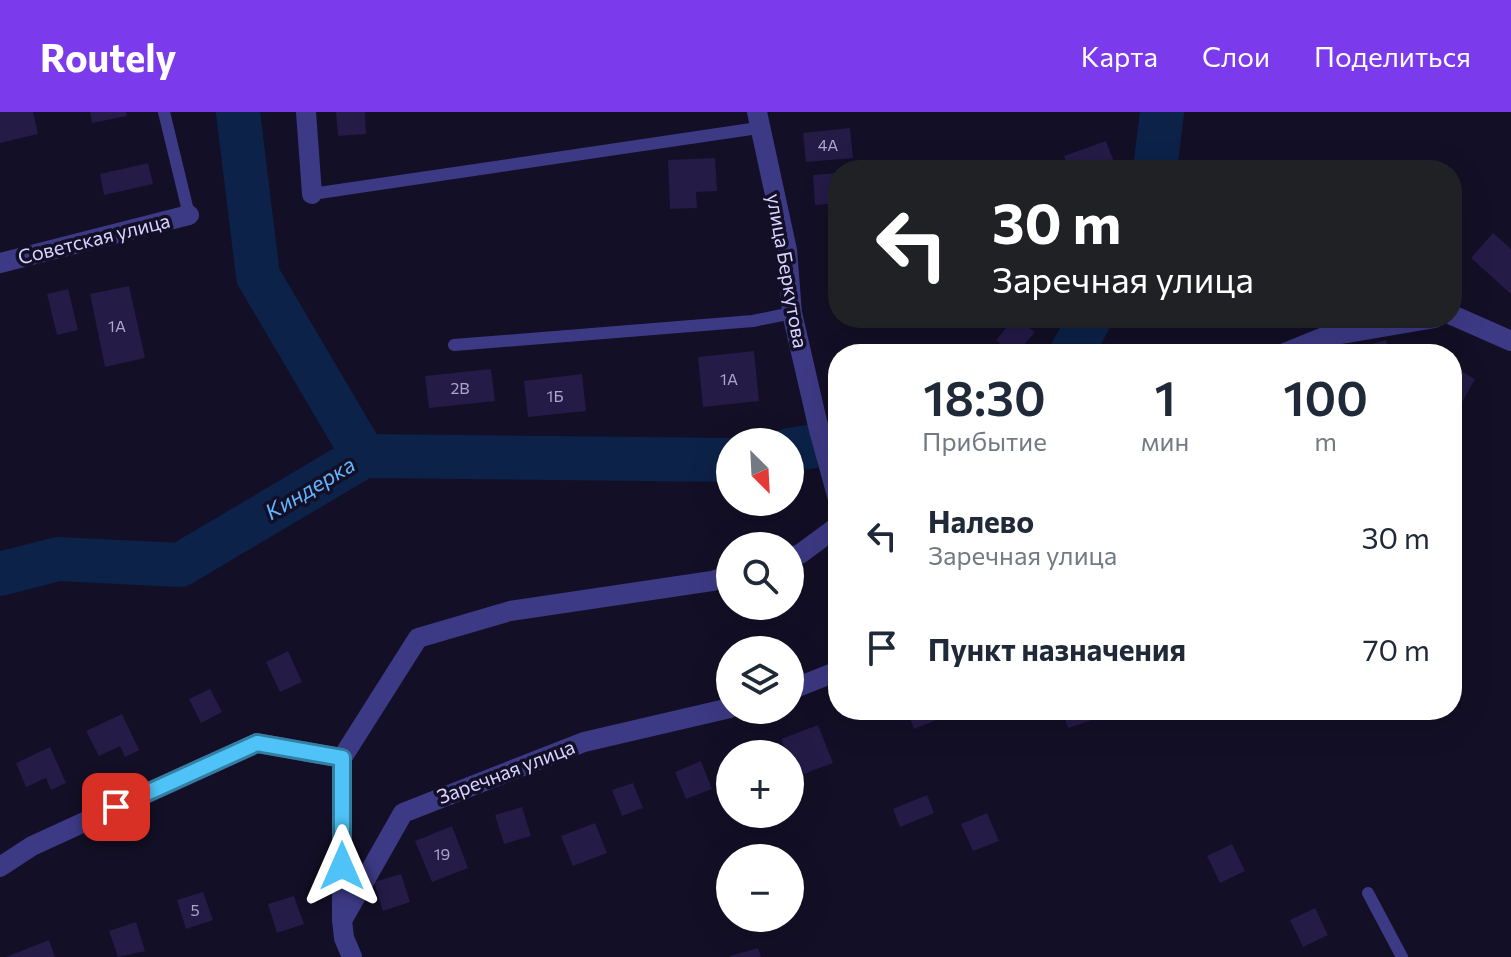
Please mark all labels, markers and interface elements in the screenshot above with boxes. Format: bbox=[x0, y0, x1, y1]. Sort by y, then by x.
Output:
text: Routely bbox=[40, 33, 176, 80]
text: Карта bbox=[1081, 39, 1158, 73]
text: Слои bbox=[1202, 39, 1270, 73]
text: Поделиться bbox=[1314, 39, 1471, 73]
house number: 4А bbox=[818, 135, 838, 154]
text: 30 m bbox=[992, 187, 1121, 256]
street label: улица Беркутова bbox=[763, 192, 813, 350]
icon: left bbox=[860, 192, 964, 296]
street label: Советская улица bbox=[15, 208, 172, 269]
text: Заречная улица bbox=[992, 256, 1254, 300]
house number: 1А bbox=[108, 316, 126, 335]
text: 18:30 bbox=[923, 367, 1046, 426]
text: 1 bbox=[1154, 367, 1176, 426]
text: 100 bbox=[1283, 367, 1368, 426]
house number: 1А bbox=[720, 369, 738, 388]
house number: 2В bbox=[450, 378, 470, 397]
house number: 1Б bbox=[547, 386, 563, 405]
text: Прибытие bbox=[922, 425, 1047, 456]
text: мин bbox=[1141, 425, 1189, 456]
text: m bbox=[1314, 425, 1337, 456]
north arrow bbox=[716, 428, 804, 516]
map controls bbox=[716, 428, 804, 932]
water label: Киндерка bbox=[260, 450, 360, 525]
text: Налево bbox=[928, 502, 1034, 539]
icon: left bbox=[860, 514, 904, 558]
text: 30 m bbox=[1361, 518, 1430, 555]
button: search bbox=[716, 532, 804, 620]
text: Заречная улица bbox=[928, 539, 1117, 570]
icon: arrive bbox=[860, 626, 904, 670]
text: Пункт назначения bbox=[928, 630, 1186, 667]
text: 70 m bbox=[1363, 630, 1430, 667]
button: layers bbox=[716, 636, 804, 724]
street label: Заречная улица bbox=[433, 734, 578, 808]
button: + bbox=[716, 740, 804, 828]
pin bbox=[82, 773, 150, 841]
icon: arrive bbox=[94, 785, 138, 829]
position arrow bbox=[300, 824, 384, 908]
house number: 19 bbox=[434, 844, 450, 863]
button: − bbox=[716, 844, 804, 932]
house number: 5 bbox=[190, 900, 200, 919]

